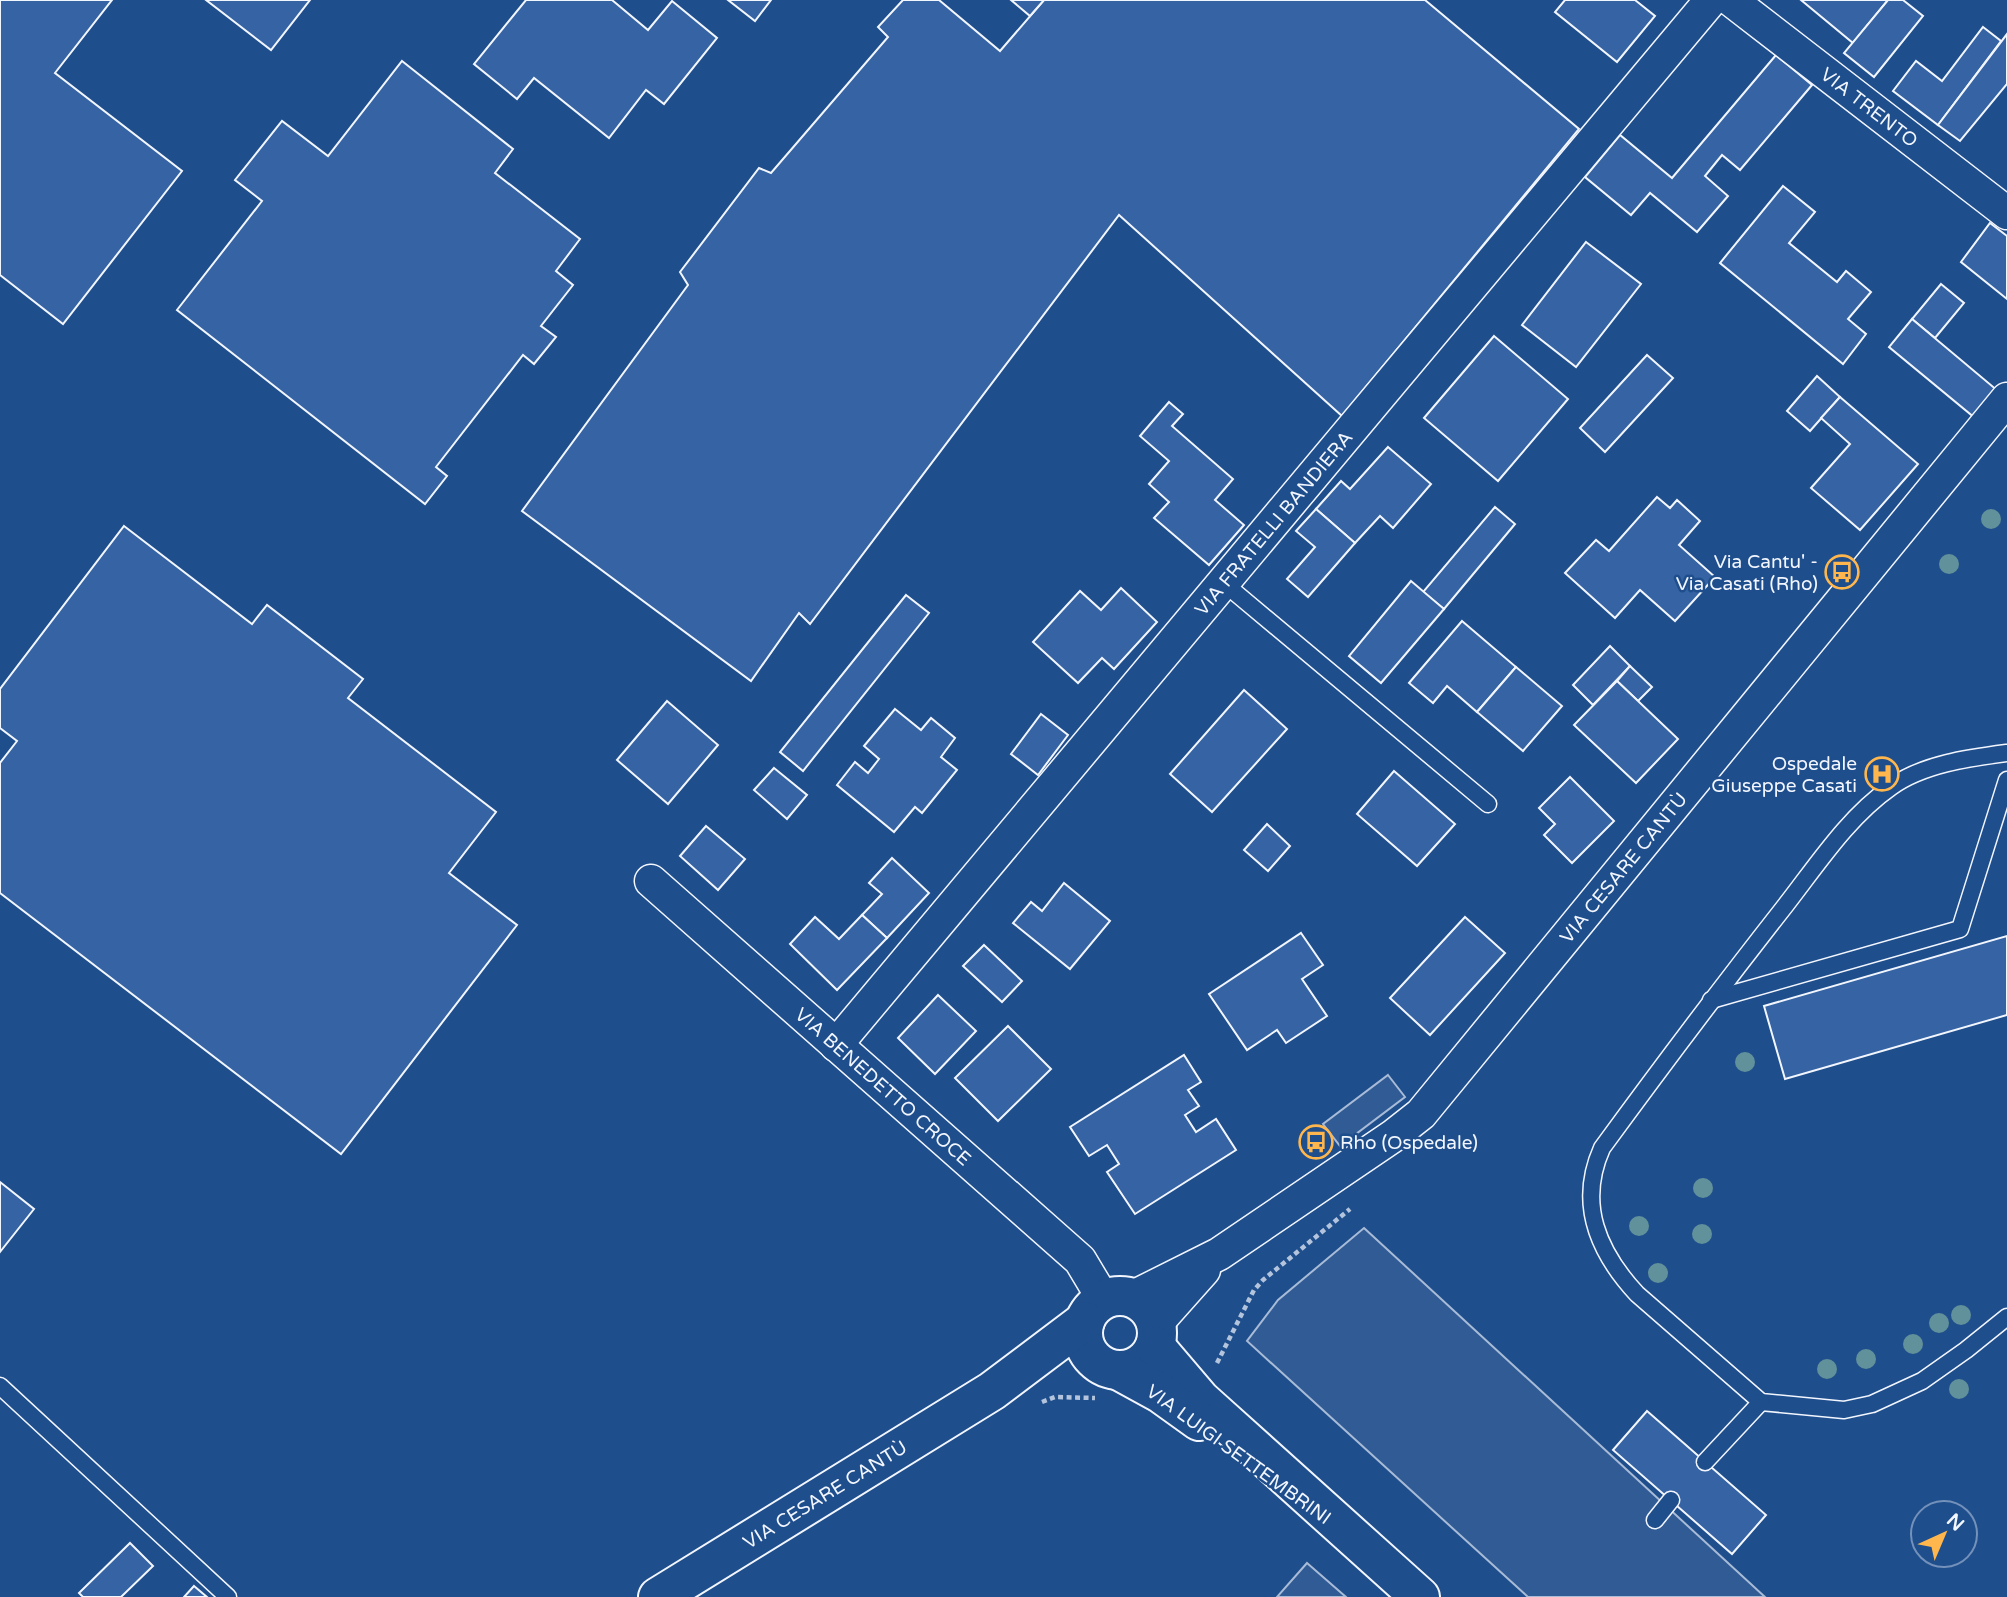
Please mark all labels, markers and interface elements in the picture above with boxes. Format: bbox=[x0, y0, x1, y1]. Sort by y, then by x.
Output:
street label: VIA TRENTO bbox=[1816, 63, 1922, 152]
street label: VIA FRATELLI BANDIERA bbox=[1190, 427, 1358, 620]
place label: Via Cantu' - Via Casati (Rho) bbox=[1676, 551, 1818, 595]
bus stop icon: Via Cantu' - Via Casati (Rho) bbox=[1823, 553, 1861, 591]
place label: Ospedale Giuseppe Casati bbox=[1711, 753, 1857, 797]
hospital icon: Ospedale Giuseppe Casati bbox=[1863, 755, 1901, 793]
street label: VIA CESARE CANTÙ bbox=[1556, 788, 1692, 948]
street label: VIA BENEDETTO CROCE bbox=[790, 1003, 975, 1171]
bus stop icon: Rho (Ospedale) bbox=[1297, 1123, 1335, 1161]
place label: Rho (Ospedale) bbox=[1340, 1132, 1478, 1154]
street label: VIA LUIGI SETTEMBRINI bbox=[1142, 1380, 1335, 1529]
street label: VIA CESARE CANTÙ bbox=[739, 1435, 911, 1554]
north arrow bbox=[1909, 1499, 1979, 1569]
text: N bbox=[1942, 1509, 1968, 1536]

